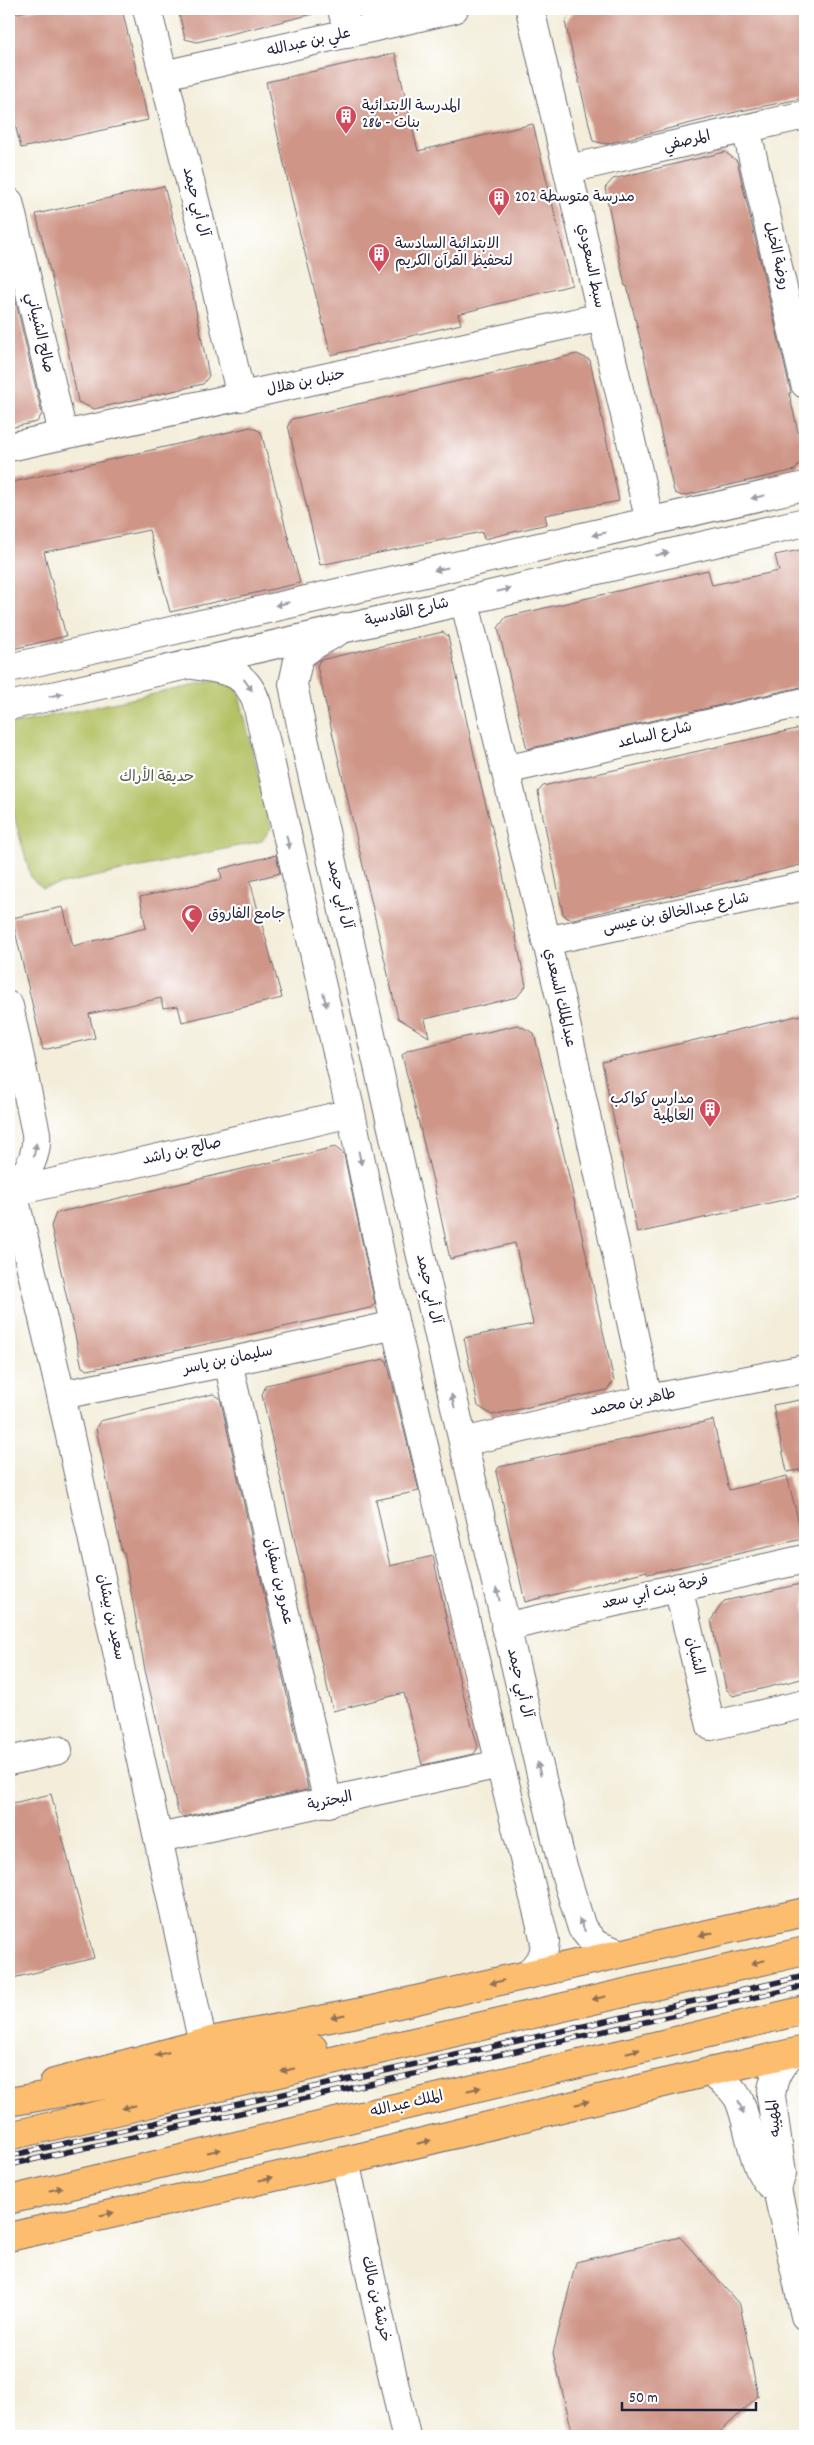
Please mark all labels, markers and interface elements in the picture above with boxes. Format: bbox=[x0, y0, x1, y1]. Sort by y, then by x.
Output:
street label: علي بن عبدالله bbox=[265, 23, 353, 63]
place label: المدرسة الابتدائية 286 - بنات bbox=[362, 96, 461, 135]
building icon: المدرسة الابتدائية 286 - بنات bbox=[334, 104, 358, 135]
street label: المرصفي bbox=[661, 126, 713, 158]
street label: آل أبي حيمد bbox=[176, 165, 215, 240]
building icon: مدرسة متوسطة 202 bbox=[487, 186, 511, 217]
place label: مدرسة متوسطة 202 bbox=[515, 187, 635, 209]
street label: روضة الخيل bbox=[757, 220, 795, 292]
street label: سبط السعودي bbox=[570, 222, 610, 310]
place label: الابتدائية السادسة لتحفيظ القرآن الكريم bbox=[395, 234, 513, 273]
building icon: الابتدائية السادسة لتحفيظ القرآن الكريم bbox=[367, 242, 391, 273]
street label: صالح الشيباني bbox=[19, 291, 59, 375]
street label: حنبل بن هلال bbox=[265, 364, 347, 402]
one-way arrow bbox=[750, 493, 765, 501]
one-way arrow bbox=[591, 530, 607, 538]
one-way arrow bbox=[655, 550, 670, 558]
one-way arrow bbox=[432, 565, 448, 573]
one-way arrow bbox=[496, 586, 512, 594]
street label: شارع القادسية bbox=[363, 593, 451, 633]
one-way arrow bbox=[275, 600, 290, 608]
one-way arrow bbox=[242, 678, 253, 691]
one-way arrow bbox=[49, 691, 64, 699]
street label: شارع الساعد bbox=[616, 717, 694, 755]
park label: حديقة الأراك bbox=[120, 766, 194, 789]
one-way arrow bbox=[284, 834, 292, 849]
street label: آل أبي حيمد bbox=[320, 857, 358, 932]
street label: شارع عبدالخالق بن عيسى bbox=[601, 888, 751, 940]
mosque icon: جامع الفاروق bbox=[180, 903, 204, 934]
place label: جامع الفاروق bbox=[208, 904, 285, 926]
street label: عبدالملك السعدي bbox=[537, 946, 581, 1050]
one-way arrow bbox=[321, 992, 329, 1007]
place label: مدارس كواكب العالمية bbox=[610, 1089, 694, 1128]
building icon: مدارس كواكب العالمية bbox=[698, 1097, 722, 1128]
street label: صالح بن راشد bbox=[140, 1132, 224, 1172]
one-way arrow bbox=[31, 1141, 39, 1157]
one-way arrow bbox=[356, 1151, 364, 1166]
street label: آل أبي حيمد bbox=[409, 1252, 447, 1327]
street label: سليمان بن ياسر bbox=[179, 1341, 275, 1382]
street label: طاهر بن محمد bbox=[588, 1383, 678, 1423]
one-way arrow bbox=[449, 1394, 457, 1409]
street label: عمرو بن سفيان bbox=[257, 1536, 299, 1628]
street label: فرحة بنت أبي سعد bbox=[599, 1570, 711, 1616]
street label: سعيد بن بيشان bbox=[90, 1572, 130, 1662]
one-way arrow bbox=[494, 1586, 502, 1601]
street label: الشبان bbox=[679, 1635, 709, 1677]
street label: آل أبي حيمد bbox=[500, 1646, 538, 1721]
one-way arrow bbox=[535, 1761, 543, 1776]
street label: البحترية bbox=[306, 1787, 354, 1817]
one-way arrow bbox=[578, 1918, 586, 1932]
one-way arrow bbox=[699, 1930, 714, 1938]
one-way arrow bbox=[750, 1958, 765, 1966]
one-way arrow bbox=[489, 1978, 504, 1986]
one-way arrow bbox=[592, 1994, 607, 2002]
one-way arrow bbox=[330, 2013, 346, 2021]
one-way arrow bbox=[625, 2047, 640, 2055]
one-way arrow bbox=[155, 2051, 170, 2059]
one-way arrow bbox=[280, 2066, 295, 2074]
one-way arrow bbox=[467, 2085, 482, 2093]
street label: الملك عبدالله bbox=[368, 2086, 446, 2124]
street label: المهيبه bbox=[762, 2098, 788, 2138]
one-way arrow bbox=[574, 2099, 589, 2107]
one-way arrow bbox=[738, 2099, 745, 2114]
one-way arrow bbox=[122, 2103, 137, 2111]
one-way arrow bbox=[417, 2138, 432, 2146]
one-way arrow bbox=[207, 2147, 222, 2155]
one-way arrow bbox=[258, 2175, 273, 2183]
one-way arrow bbox=[49, 2185, 64, 2193]
one-way arrow bbox=[100, 2210, 115, 2218]
street label: خرشة بن مالك bbox=[354, 2254, 396, 2344]
scale bar bbox=[622, 2380, 755, 2412]
text: 50 m bbox=[629, 2388, 658, 2410]

